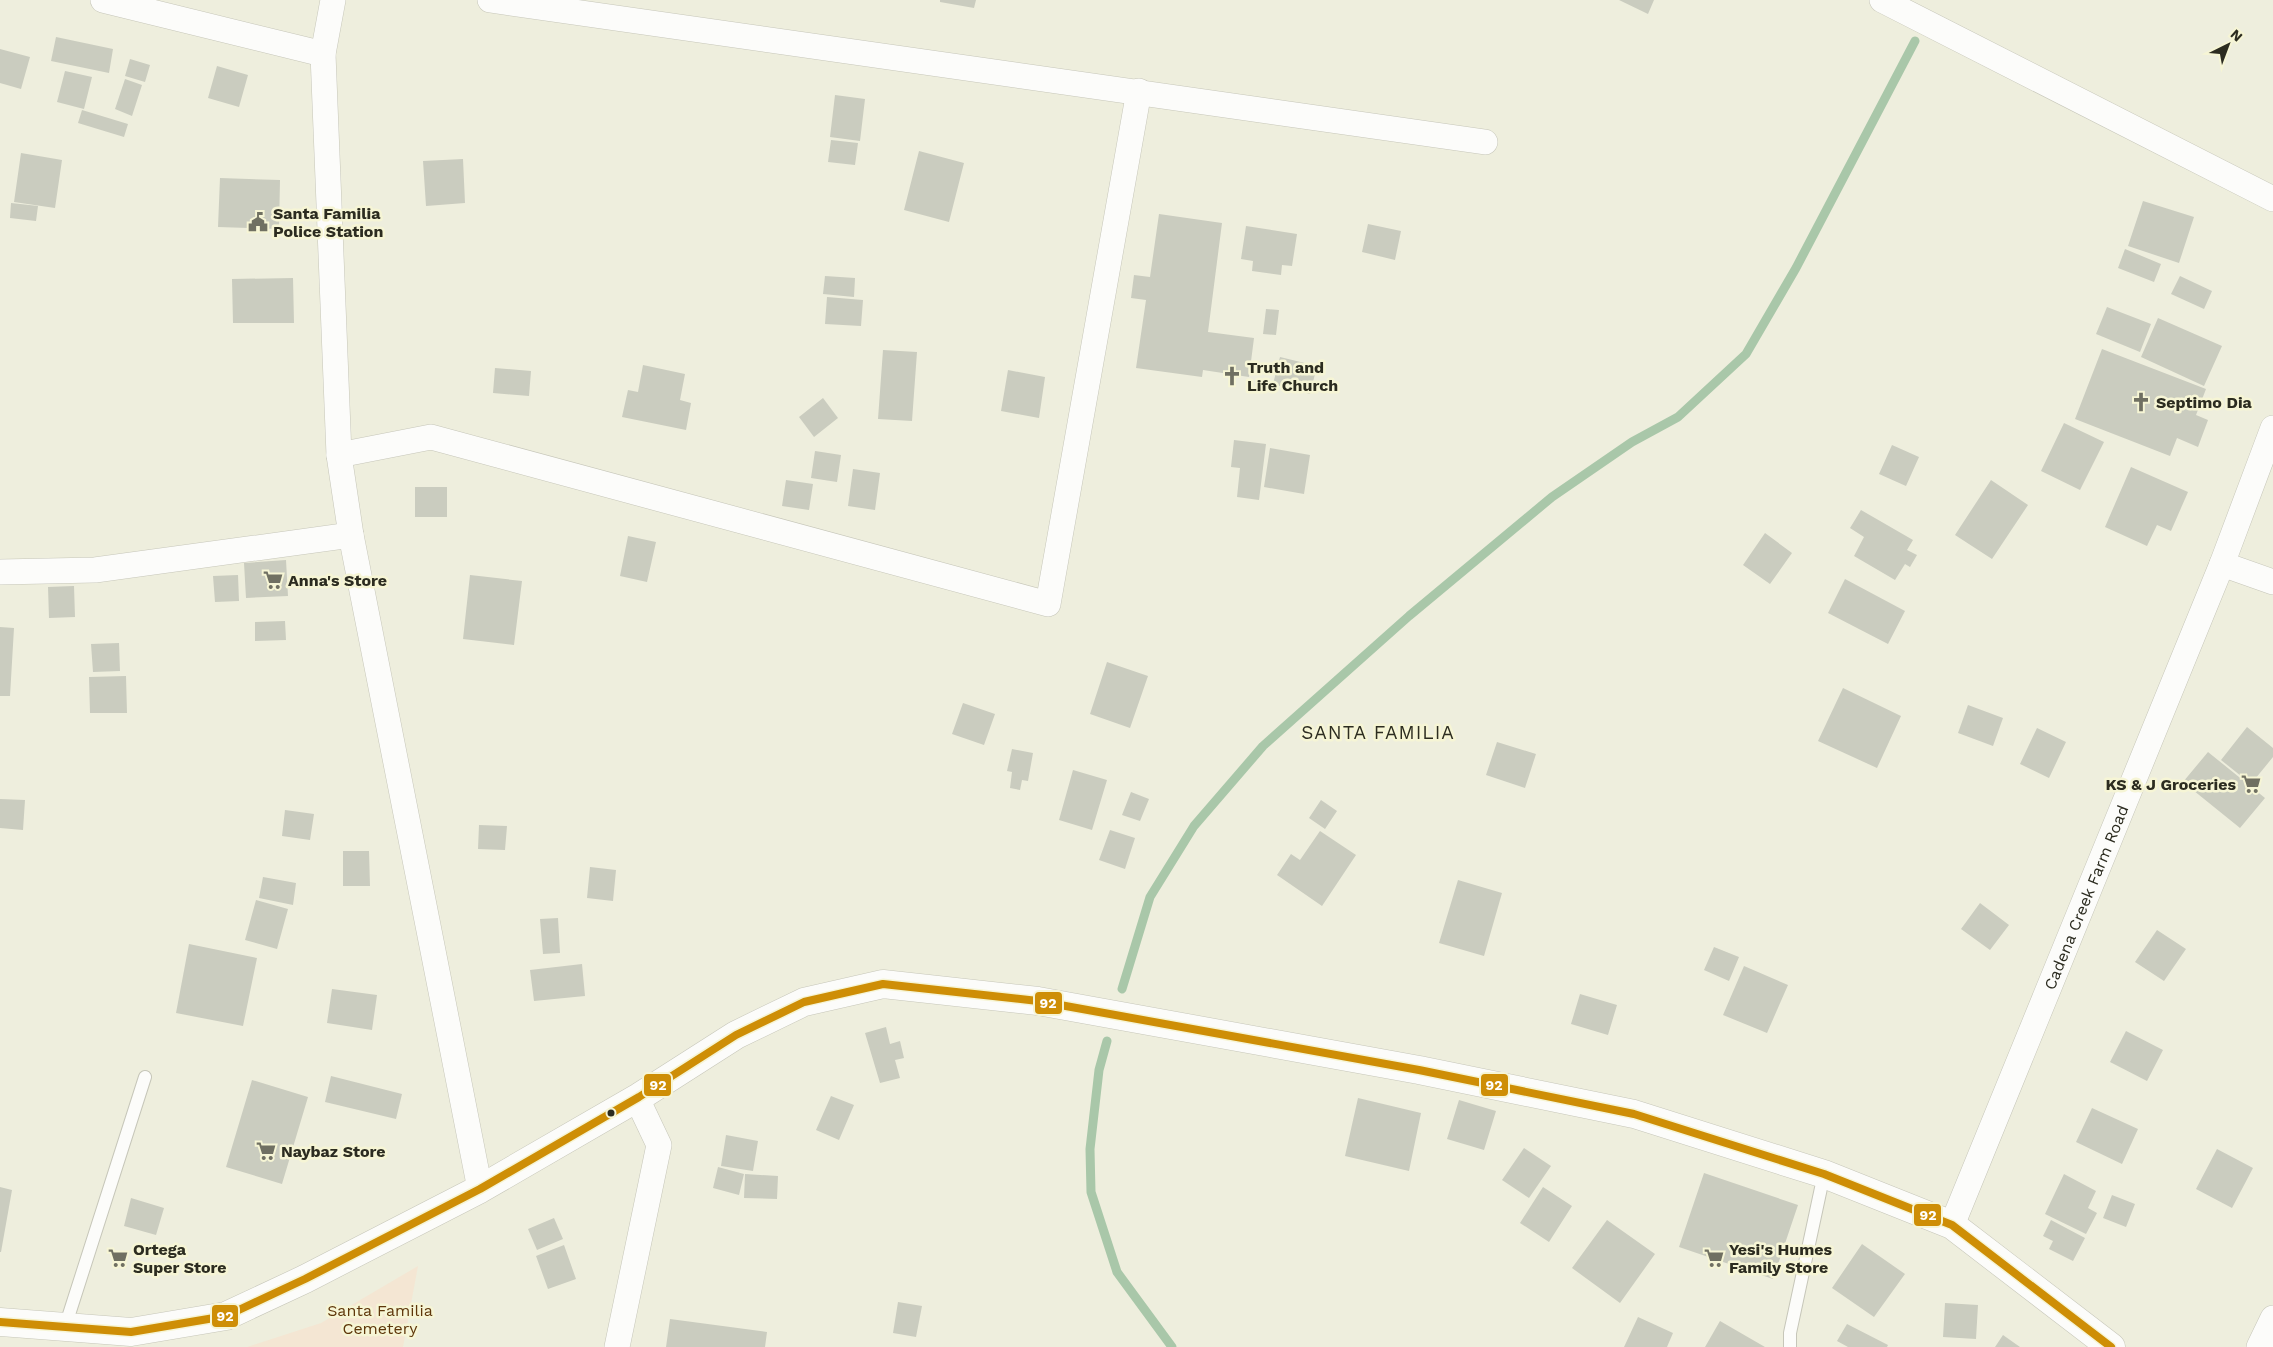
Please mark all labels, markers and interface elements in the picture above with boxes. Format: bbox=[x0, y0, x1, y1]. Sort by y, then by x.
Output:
north arrow bbox=[2203, 20, 2253, 70]
text: N bbox=[2227, 26, 2246, 45]
place label: Santa Familia Police Station bbox=[273, 204, 383, 241]
public building icon: Santa Familia Police Station bbox=[247, 211, 269, 233]
place label: Truth and Life Church bbox=[1247, 358, 1338, 395]
church icon: Truth and Life Church bbox=[1221, 365, 1243, 387]
church icon: Septimo Dia bbox=[2130, 391, 2152, 413]
place label: Septimo Dia bbox=[2156, 393, 2253, 412]
supermarket icon: Anna's Store bbox=[262, 569, 284, 591]
place label: Anna's Store bbox=[288, 571, 387, 590]
district label: SANTA FAMILIA bbox=[1301, 721, 1455, 744]
supermarket icon: KS & J Groceries bbox=[2240, 773, 2262, 795]
place label: KS & J Groceries bbox=[2106, 775, 2236, 794]
street label: Cadena Creek Farm Road bbox=[2040, 802, 2132, 993]
line badge: 92 bbox=[1034, 991, 1063, 1015]
text: 92 bbox=[1040, 995, 1056, 1011]
line badge: 92 bbox=[643, 1073, 672, 1097]
line badge: 92 bbox=[1480, 1073, 1509, 1097]
text: 92 bbox=[650, 1077, 666, 1093]
text: 92 bbox=[1486, 1077, 1502, 1093]
unlabelled marker bbox=[606, 1108, 616, 1118]
supermarket icon: Naybaz Store bbox=[255, 1140, 277, 1162]
place label: Naybaz Store bbox=[281, 1142, 386, 1161]
line badge: 92 bbox=[1913, 1203, 1942, 1227]
text: 92 bbox=[1920, 1207, 1936, 1223]
place label: Ortega Super Store bbox=[133, 1240, 227, 1277]
place label: Yesi's Humes Family Store bbox=[1729, 1240, 1833, 1277]
supermarket icon: Ortega Super Store bbox=[107, 1247, 129, 1269]
supermarket icon: Yesi's Humes Family Store bbox=[1703, 1247, 1725, 1269]
park label: Santa Familia Cemetery bbox=[327, 1301, 433, 1338]
line badge: 92 bbox=[211, 1304, 239, 1328]
text: 92 bbox=[217, 1308, 233, 1324]

